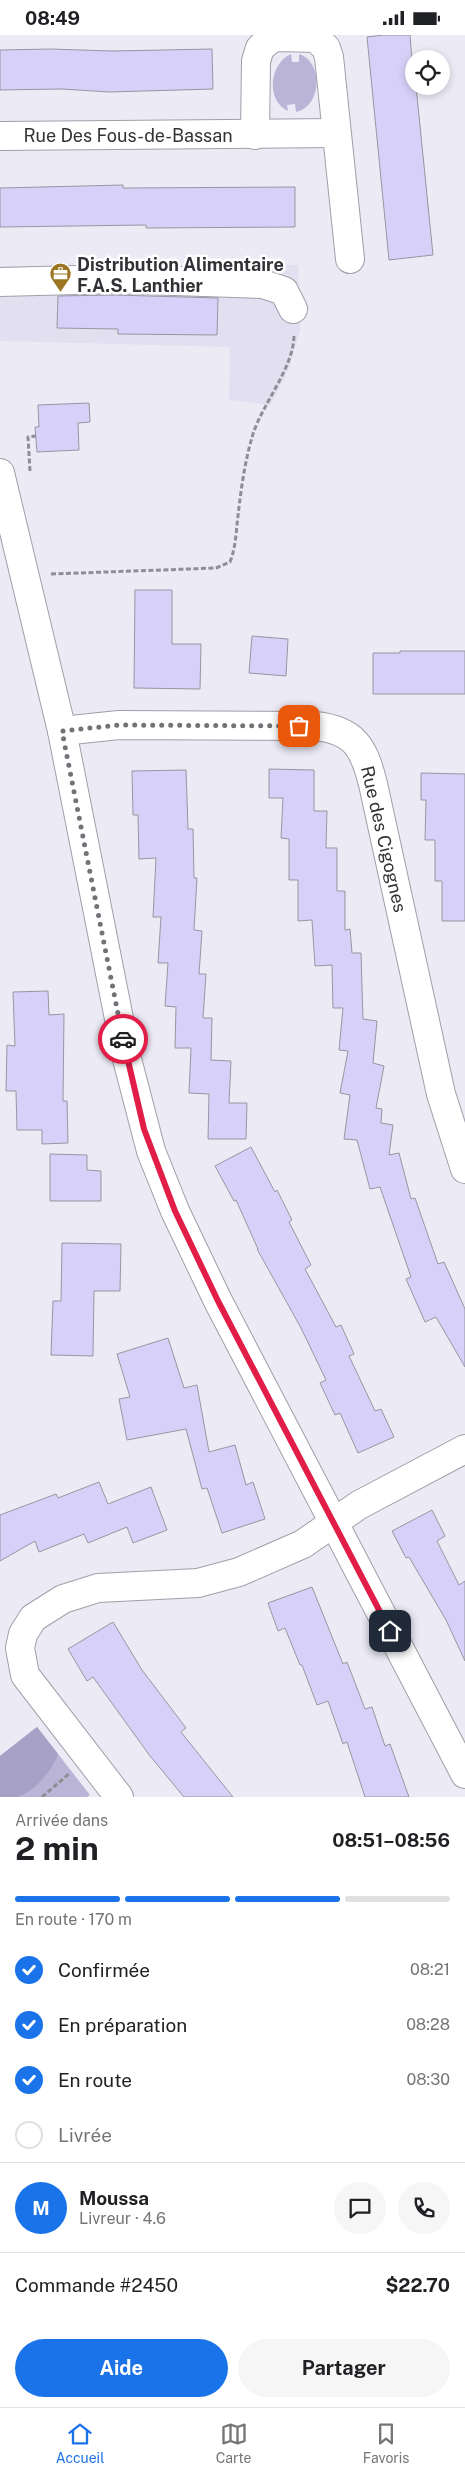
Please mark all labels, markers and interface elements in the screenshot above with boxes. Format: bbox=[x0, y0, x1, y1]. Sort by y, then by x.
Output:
text: 08:49 bbox=[25, 7, 80, 29]
map controls bbox=[405, 50, 450, 95]
button: locate bbox=[405, 50, 450, 95]
street label: Rue Des Fous-de-Bassan bbox=[23, 125, 233, 146]
place label: Distribution Alimentaire F.A.S. Lanthier bbox=[77, 254, 284, 296]
office icon: Distribution Alimentaire F.A.S. Lanthier bbox=[49, 262, 73, 293]
pin bbox=[278, 705, 320, 747]
icon: bag bbox=[285, 712, 313, 740]
street label: Rue des Cigognes bbox=[357, 764, 411, 914]
courier bbox=[98, 1014, 148, 1064]
icon: car bbox=[109, 1025, 137, 1053]
pin bbox=[369, 1610, 411, 1652]
icon: home bbox=[376, 1617, 404, 1645]
text: Arrivée dans bbox=[15, 1811, 108, 1830]
text: 08:51–08:56 bbox=[332, 1829, 450, 1851]
text: 2 min bbox=[15, 1830, 99, 1867]
text: En route · 170 m bbox=[15, 1910, 132, 1929]
icon: check bbox=[15, 1956, 43, 1984]
text: Confirmée bbox=[58, 1959, 150, 1981]
text: 08:21 bbox=[410, 1960, 450, 1979]
icon: check bbox=[15, 2011, 43, 2039]
text: En préparation bbox=[58, 2014, 187, 2036]
text: 08:28 bbox=[406, 2015, 450, 2034]
icon: check bbox=[15, 2066, 43, 2094]
text: En route bbox=[58, 2069, 132, 2091]
text: 08:30 bbox=[407, 2070, 450, 2089]
text: Livrée bbox=[58, 2124, 112, 2146]
button: chat bbox=[334, 2182, 386, 2234]
button: phone bbox=[398, 2182, 450, 2234]
text: Moussa bbox=[79, 2187, 149, 2209]
text: M bbox=[32, 2197, 50, 2219]
text: Livreur · 4.6 bbox=[79, 2209, 166, 2228]
text: Commande #2450 bbox=[15, 2274, 178, 2296]
text: $22.70 bbox=[385, 2274, 450, 2296]
button: Aide bbox=[15, 2339, 228, 2397]
button: Partager bbox=[238, 2339, 450, 2397]
tab: Accueil bbox=[56, 2420, 104, 2466]
tab: Carte bbox=[216, 2420, 251, 2466]
tab: Favoris bbox=[363, 2420, 409, 2466]

